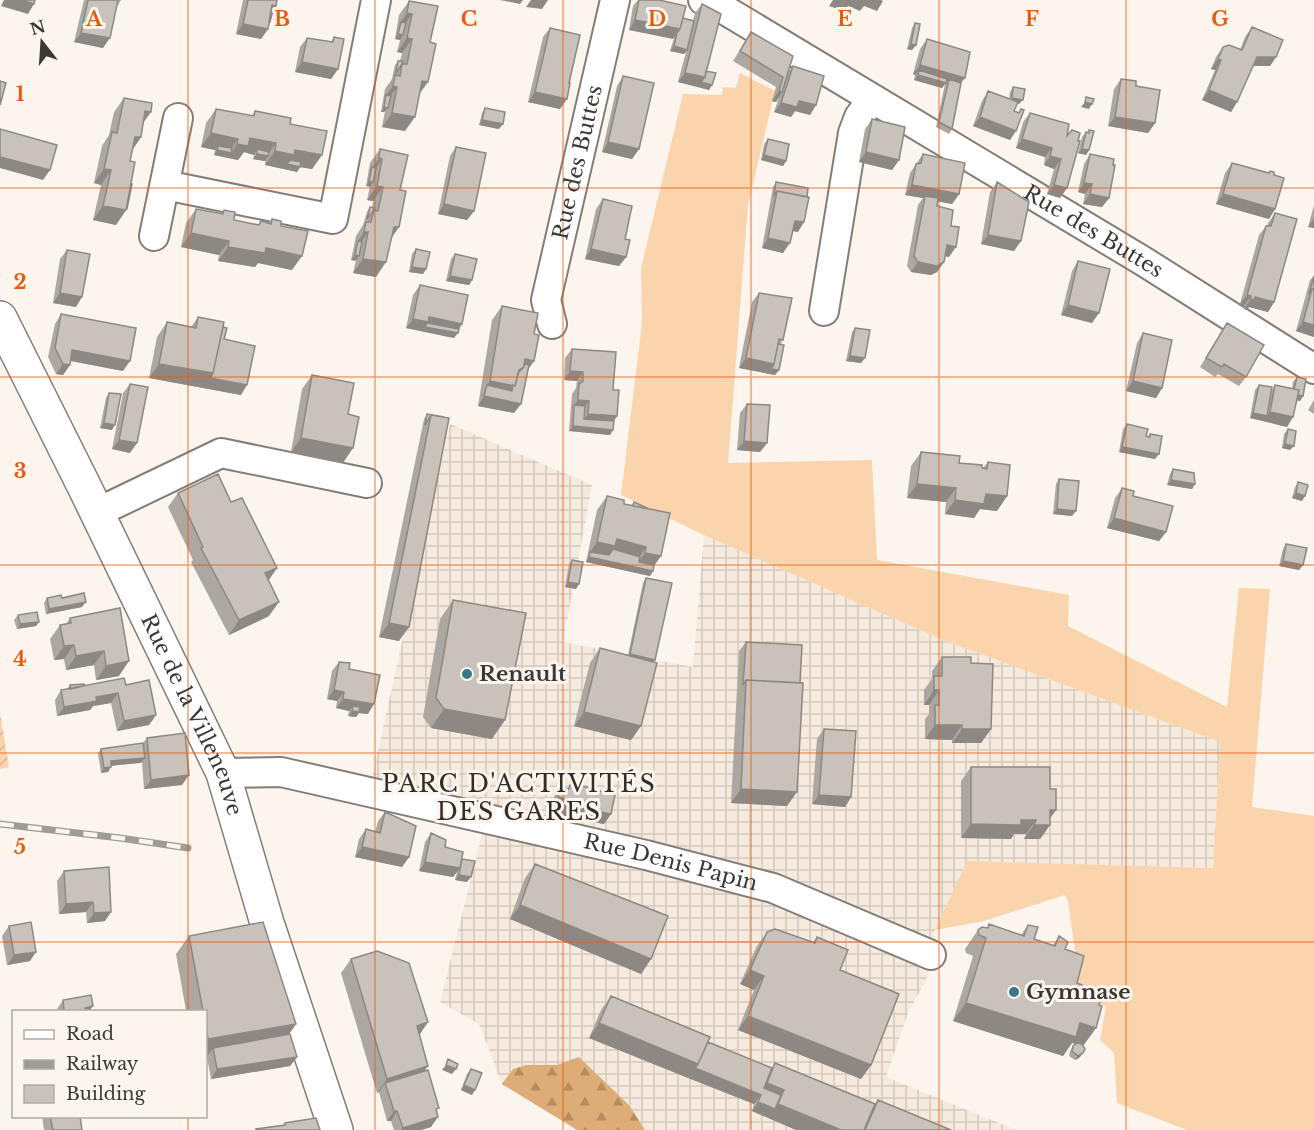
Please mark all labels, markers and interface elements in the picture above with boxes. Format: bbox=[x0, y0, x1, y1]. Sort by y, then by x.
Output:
text: A bbox=[85, 7, 103, 31]
text: B bbox=[274, 7, 290, 31]
text: C bbox=[461, 7, 477, 31]
text: D bbox=[648, 7, 666, 31]
text: E bbox=[837, 7, 853, 31]
text: F bbox=[1025, 7, 1039, 31]
text: G bbox=[1211, 7, 1229, 31]
north arrow bbox=[12, 12, 72, 72]
text: N bbox=[27, 16, 48, 39]
text: 1 bbox=[16, 82, 25, 106]
street label: Rue des Buttes bbox=[547, 82, 608, 242]
street label: Rue des Buttes bbox=[1019, 179, 1168, 283]
text: 2 bbox=[13, 270, 27, 294]
text: 3 bbox=[14, 459, 26, 483]
street label: Rue de la Villeneuve bbox=[135, 610, 248, 818]
text: 4 bbox=[13, 647, 27, 671]
place label: Renault bbox=[479, 661, 566, 687]
marker: Renault bbox=[460, 667, 474, 681]
district label: PARC D'ACTIVITÉS DES GARES bbox=[382, 769, 656, 826]
street label: Rue Denis Papin bbox=[581, 828, 760, 896]
text: 5 bbox=[14, 835, 26, 859]
place label: Gymnase bbox=[1026, 979, 1130, 1005]
marker: Gymnase bbox=[1007, 985, 1021, 999]
legend bbox=[12, 1010, 207, 1118]
text: Road bbox=[66, 1023, 114, 1045]
text: Railway bbox=[66, 1053, 139, 1075]
text: Building bbox=[66, 1083, 145, 1105]

